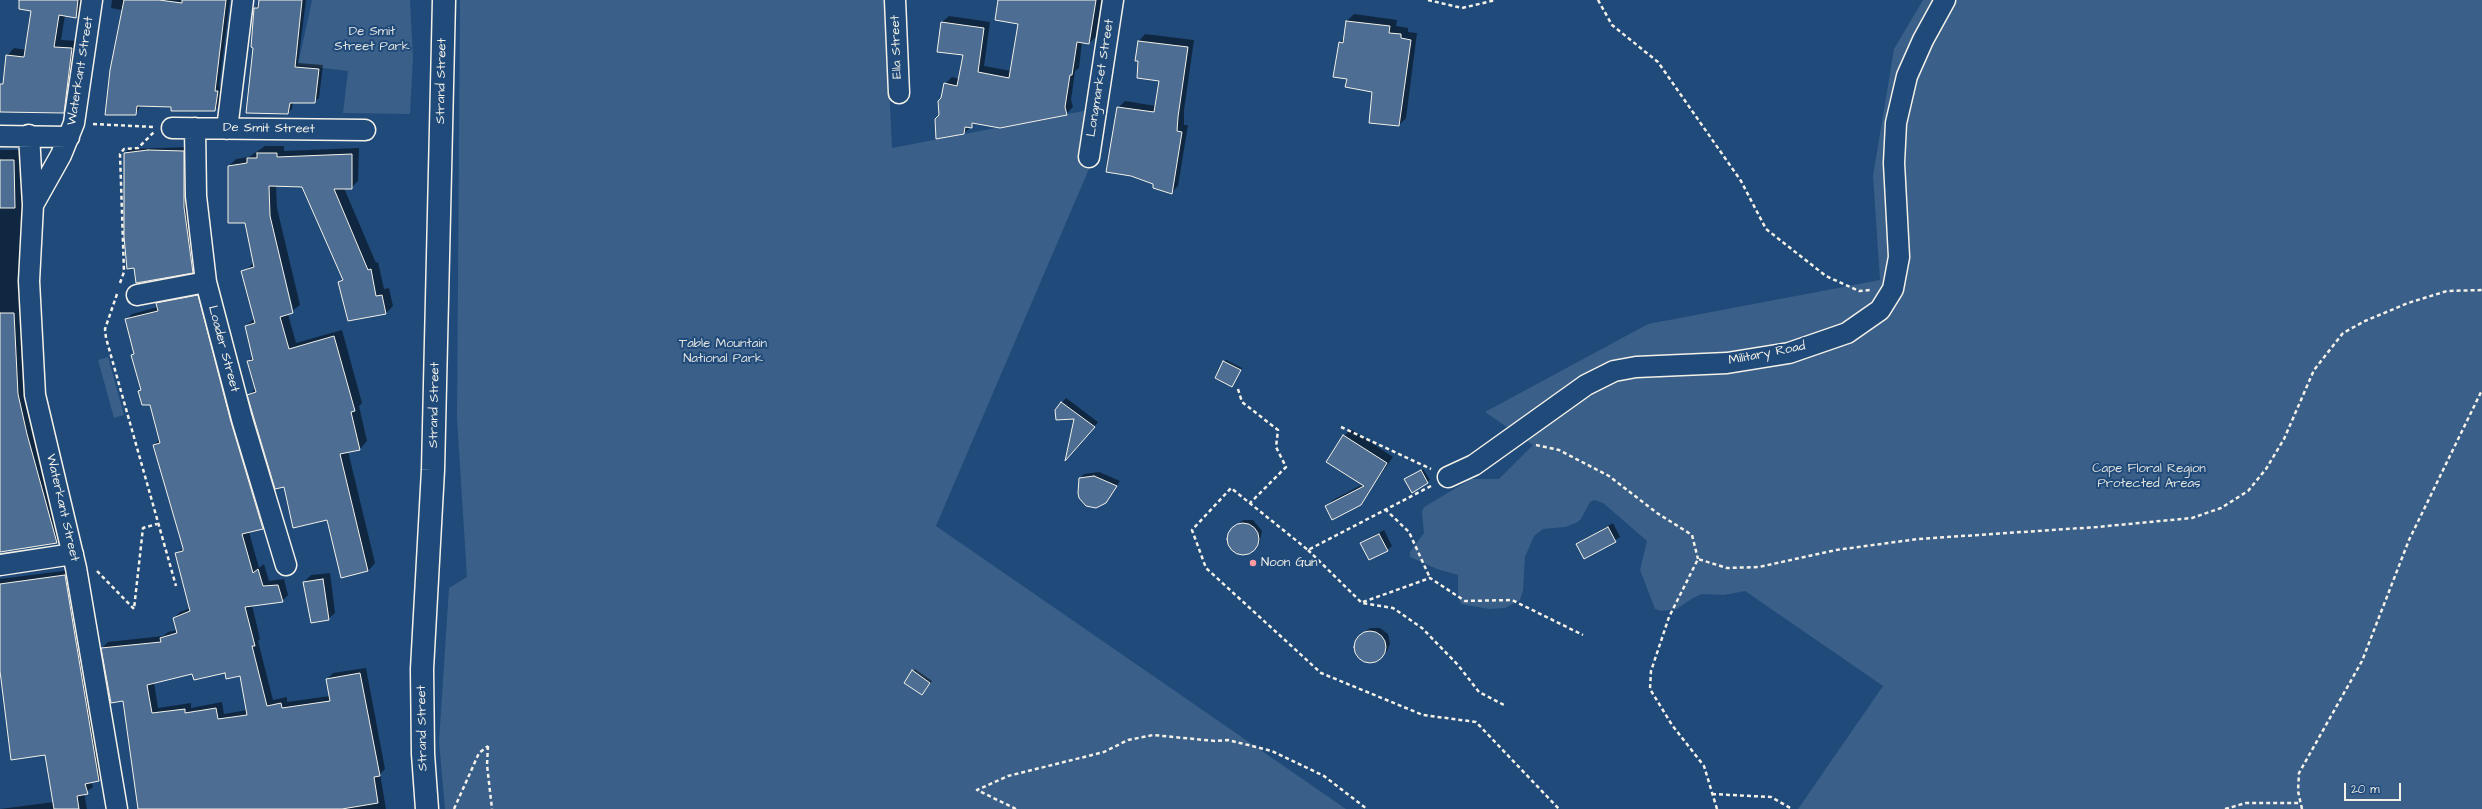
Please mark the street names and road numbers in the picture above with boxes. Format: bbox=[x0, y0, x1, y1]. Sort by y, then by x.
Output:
street label: Waterkant Street bbox=[65, 15, 97, 127]
street label: Ella Street bbox=[888, 15, 906, 79]
street label: Longmarket Street bbox=[1084, 18, 1118, 138]
street label: Strand Street bbox=[433, 38, 451, 124]
street label: De Smit Street bbox=[223, 120, 315, 138]
street label: Loader Street bbox=[204, 304, 242, 394]
street label: Military Road bbox=[1727, 339, 1807, 369]
street label: Strand Street bbox=[426, 362, 444, 448]
street label: Waterkant Street bbox=[42, 453, 82, 563]
street label: Strand Street bbox=[414, 685, 432, 771]

